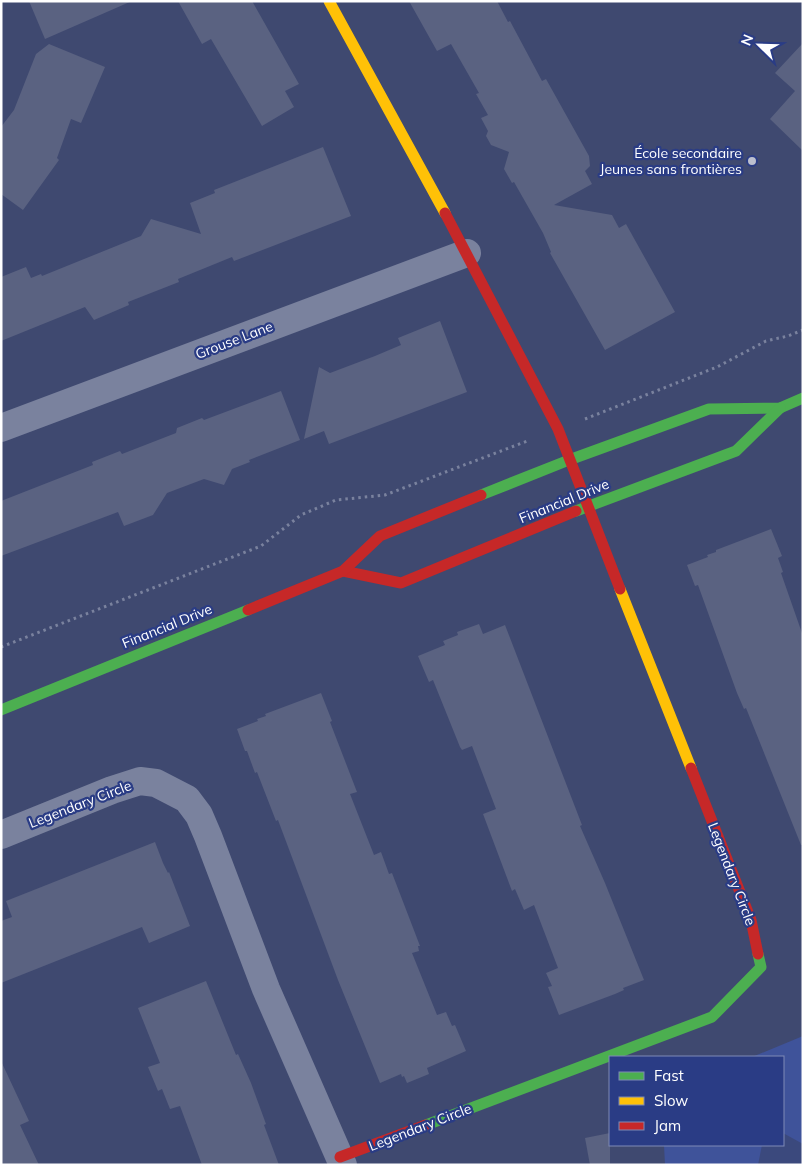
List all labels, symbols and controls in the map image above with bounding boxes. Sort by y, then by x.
north arrow [734,20,784,70]
text: N [737,32,757,48]
place label: École secondaire Jeunes sans frontières [600,144,742,178]
marker: École secondaire Jeunes sans frontières [746,155,758,167]
street label: Grouse Lane [193,317,275,363]
street label: Financial Drive [516,475,612,527]
street label: Financial Drive [119,600,215,652]
street label: Legendary Circle [26,776,134,832]
street label: Legendary Circle [704,820,760,928]
legend [609,1056,784,1146]
text: Fast [654,1066,684,1085]
text: Slow [654,1091,688,1110]
street label: Legendary Circle [366,1099,474,1155]
text: Jam [654,1116,681,1135]

